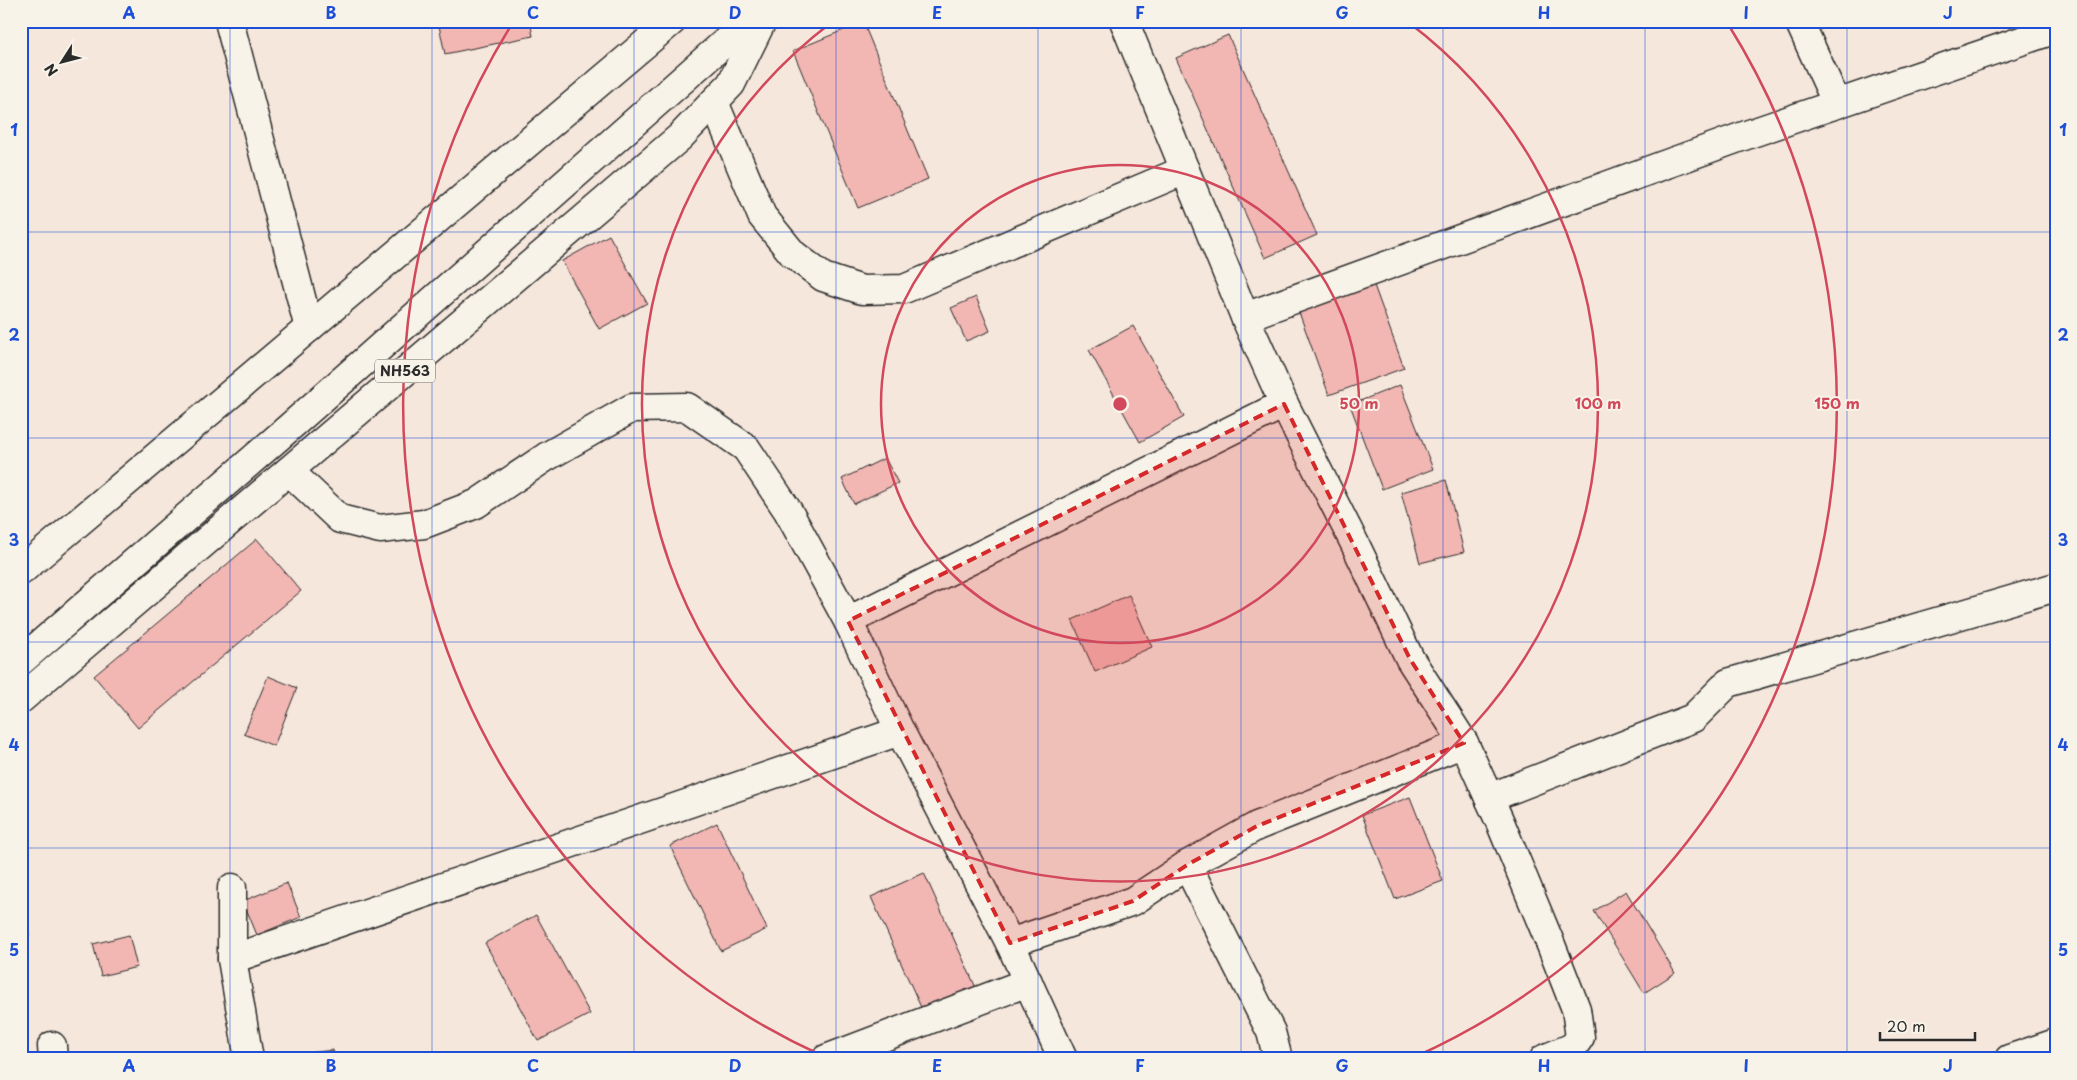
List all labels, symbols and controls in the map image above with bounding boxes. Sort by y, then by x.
text: A [123,0,136,24]
text: B [326,0,337,24]
text: C [527,0,539,24]
text: D [729,0,741,24]
text: E [932,0,942,24]
text: F [1135,0,1145,24]
text: G [1335,0,1349,24]
text: H [1538,0,1550,24]
text: I [1743,0,1749,24]
text: J [1943,0,1953,24]
north arrow [38,38,88,88]
text: N [39,59,63,81]
text: 1 [10,117,18,141]
text: 1 [2059,117,2067,141]
text: 2 [8,322,20,346]
text: 2 [2057,322,2069,346]
road number: NH563 [375,360,435,382]
text: 50 m [1340,391,1378,414]
text: 100 m [1575,391,1621,414]
text: 150 m [1814,391,1860,414]
centre of rings [1111,395,1129,413]
text: 3 [9,527,19,551]
text: 3 [2058,527,2068,551]
text: 4 [9,732,20,756]
text: 4 [2058,732,2069,756]
text: 5 [9,937,19,961]
text: 5 [2058,937,2068,961]
scale bar [1880,1010,1974,1042]
text: 20 m [1887,1014,1926,1037]
text: A [123,1053,136,1077]
text: B [326,1053,337,1077]
text: C [527,1053,539,1077]
text: D [729,1053,741,1077]
text: E [932,1053,942,1077]
text: F [1135,1053,1145,1077]
text: G [1335,1053,1349,1077]
text: H [1538,1053,1550,1077]
text: I [1743,1053,1749,1077]
text: J [1943,1053,1953,1077]

